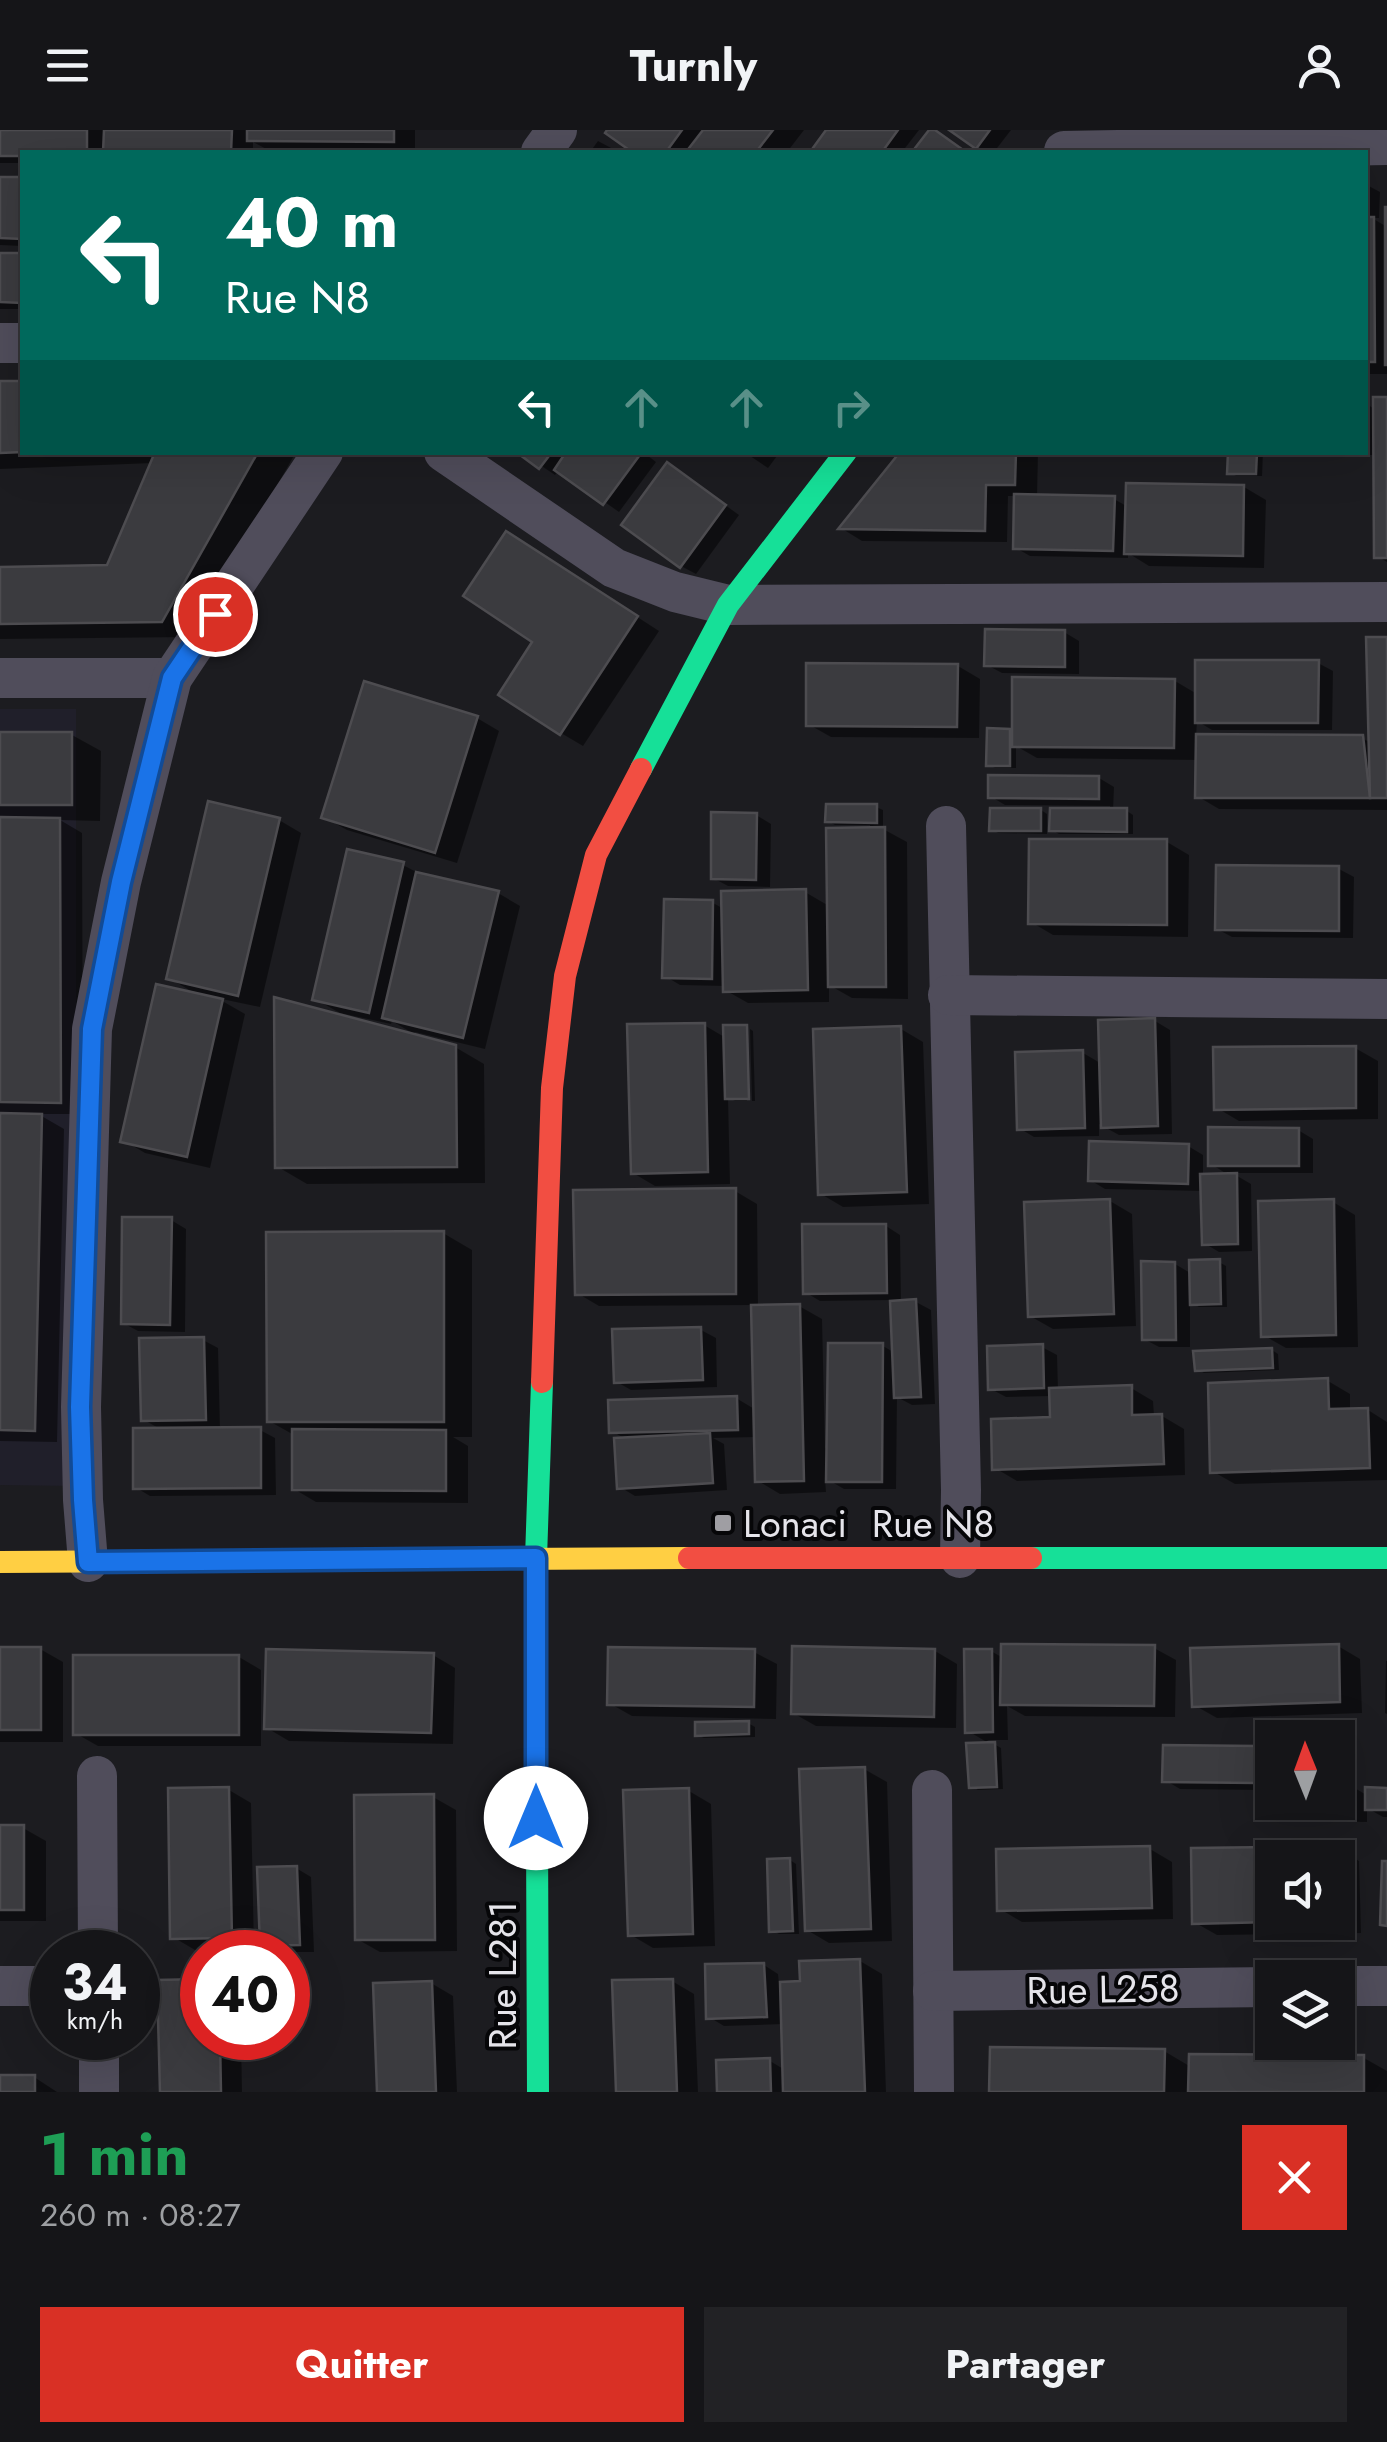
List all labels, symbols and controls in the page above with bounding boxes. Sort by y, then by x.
text: Turnly [630,33,757,98]
icon: menu [40,38,95,93]
icon: person [1292,38,1347,93]
text: 40 m [225,172,399,273]
icon: left [60,190,190,320]
text: Rue N8 [225,265,370,330]
icon: left [509,380,564,435]
icon: ahead [614,380,669,435]
icon: ahead [719,380,774,435]
icon: right [824,380,879,435]
pin [173,572,258,657]
icon: arrive [188,587,243,642]
place label: Lonaci [743,1496,847,1551]
street label: Rue N8 [872,1496,994,1551]
marker: Lonaci [712,1512,734,1534]
north arrow [1255,1720,1355,1820]
map controls [1255,1720,1355,2060]
position arrow [484,1766,588,1870]
button: sound [1255,1840,1355,1940]
street label: Rue L281 [475,1901,530,2049]
speed limit sign: 40 [180,1930,310,2060]
text: 34 [62,1946,128,2019]
street label: Rue L258 [1026,1960,1180,2018]
button: layers [1255,1960,1355,2060]
text: km/h [67,2002,123,2038]
text: 1 min [40,2111,189,2198]
button: close [1242,2125,1347,2230]
text: 260 m · 08:27 [40,2192,240,2238]
button: Quitter [40,2307,684,2422]
button: Partager [704,2307,1347,2422]

